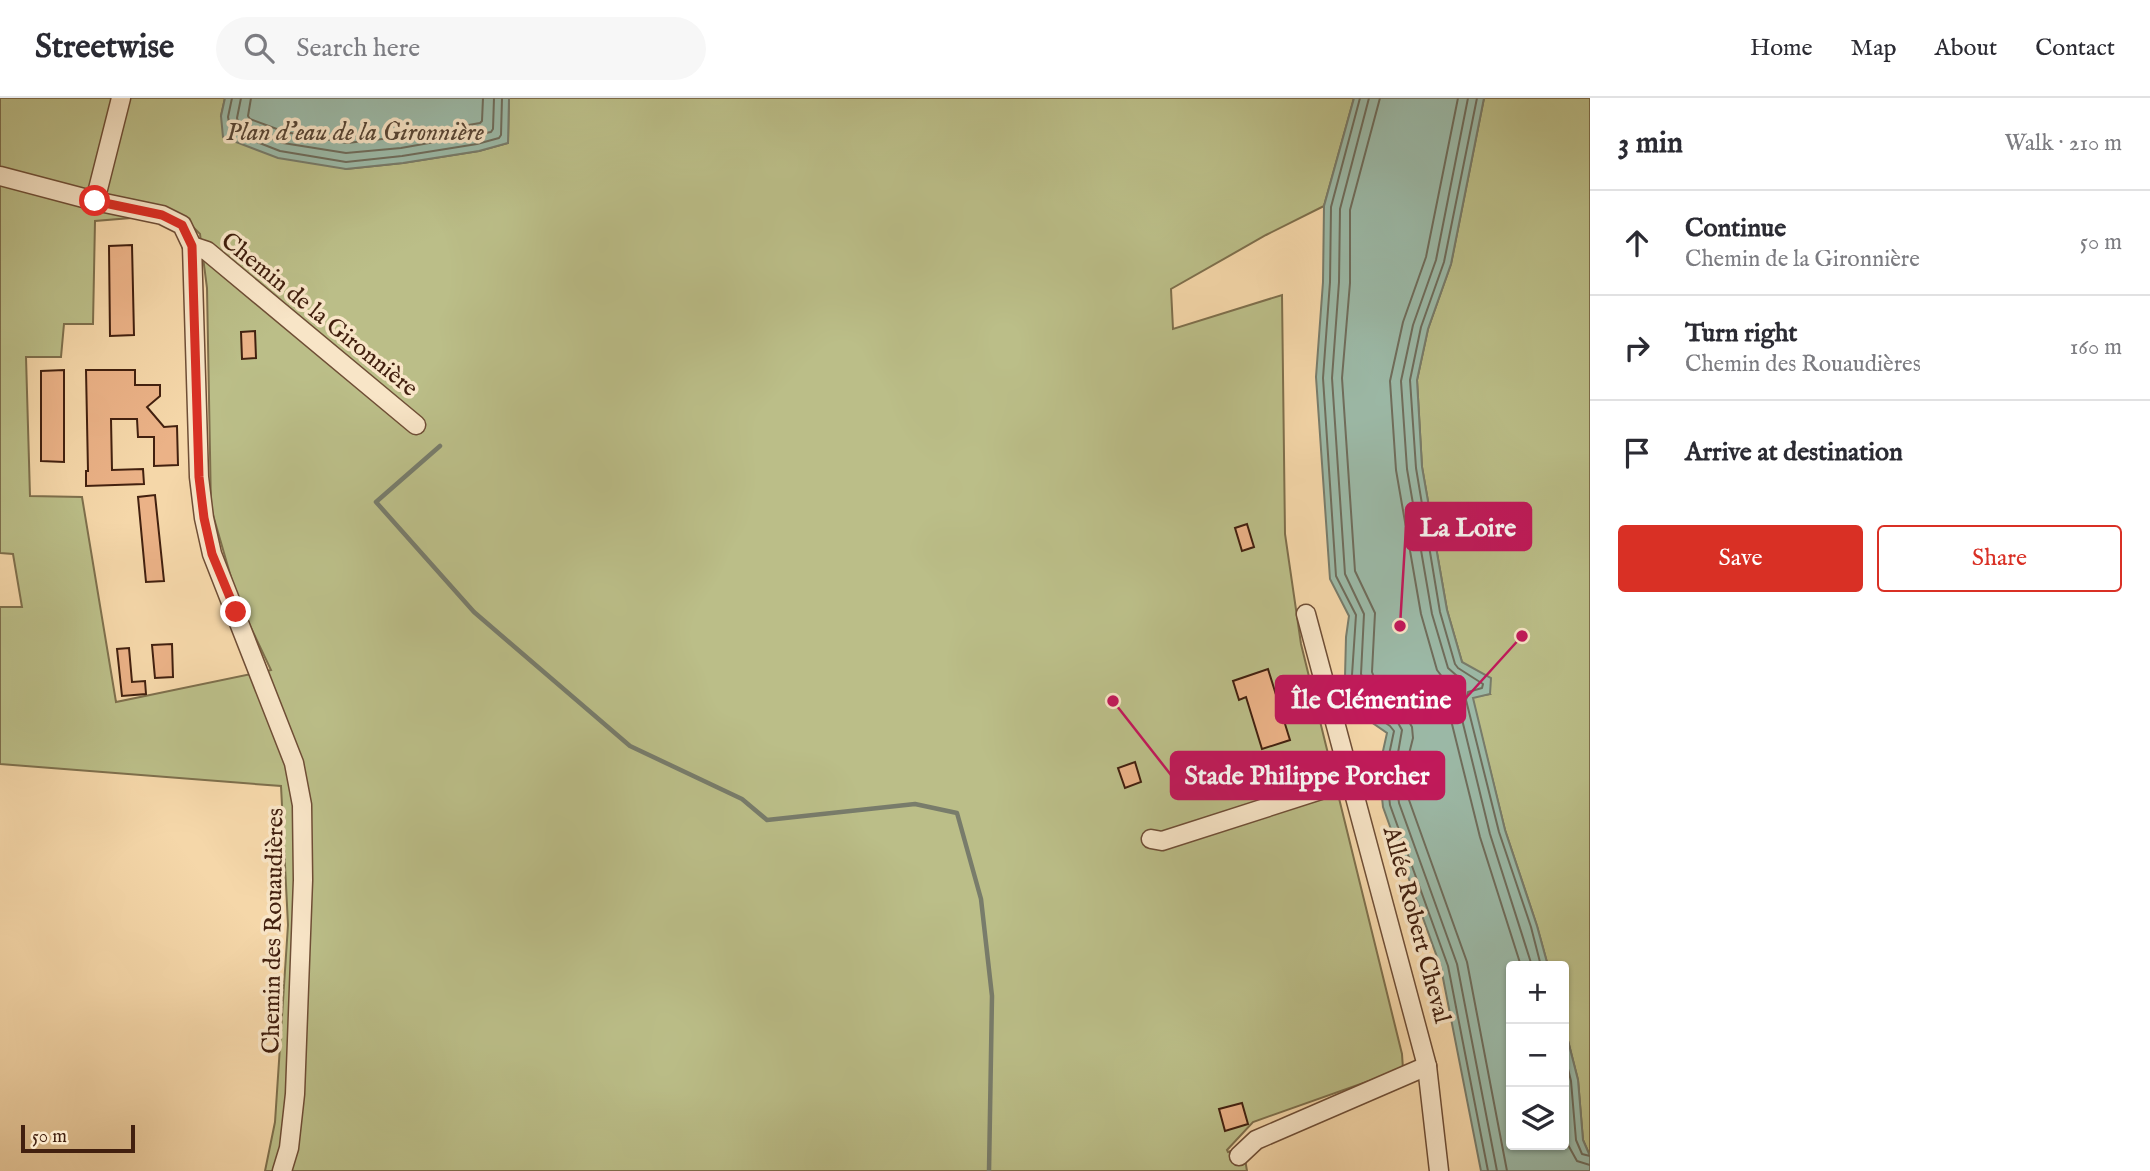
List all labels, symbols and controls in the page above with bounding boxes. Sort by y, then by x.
search box [216,17,706,80]
text: Streetwise [35,27,174,69]
icon: search [240,29,278,67]
text: Search here [296,32,420,65]
text: Home [1750,33,1813,64]
text: Map [1851,33,1897,64]
text: About [1935,33,1997,64]
text: Contact [2035,33,2115,64]
water label: Plan d'eau de la Gironnière [226,116,484,149]
text: 3 min [1618,125,1683,163]
text: Walk · 210 m [2005,129,2122,158]
route start [79,185,110,216]
text: Continue [1685,212,1786,245]
icon: ahead [1618,224,1656,262]
street label: Chemin de la Gironnière [214,226,424,404]
text: 50 m [2080,228,2122,257]
text: Chemin de la Gironnière [1685,245,1920,274]
text: Turn right [1685,317,1798,350]
icon: right [1618,329,1656,367]
text: 160 m [2070,333,2122,362]
text: Chemin des Rouaudières [1685,350,1921,379]
icon: arrive [1618,434,1656,472]
text: Arrive at destination [1685,436,1903,469]
callout: La Loire [1406,503,1531,550]
text: La Loire [1420,512,1516,545]
button: Save [1618,525,1863,592]
button: Share [1877,525,2122,592]
route end [220,596,251,627]
callout: Île Clémentine [1276,676,1465,723]
text: Île Clémentine [1291,684,1451,717]
callout: Stade Philippe Porcher [1171,752,1444,799]
text: Stade Philippe Porcher [1185,760,1430,793]
street label: Chemin des Rouaudières [256,808,292,1054]
street label: Allée Robert Cheval [1375,822,1457,1027]
map controls [1506,961,1569,1150]
button: + [1506,961,1569,1024]
button: − [1506,1024,1569,1087]
button: layers [1506,1087,1569,1150]
scale bar [21,1122,135,1154]
text: 50 m [32,1125,67,1149]

